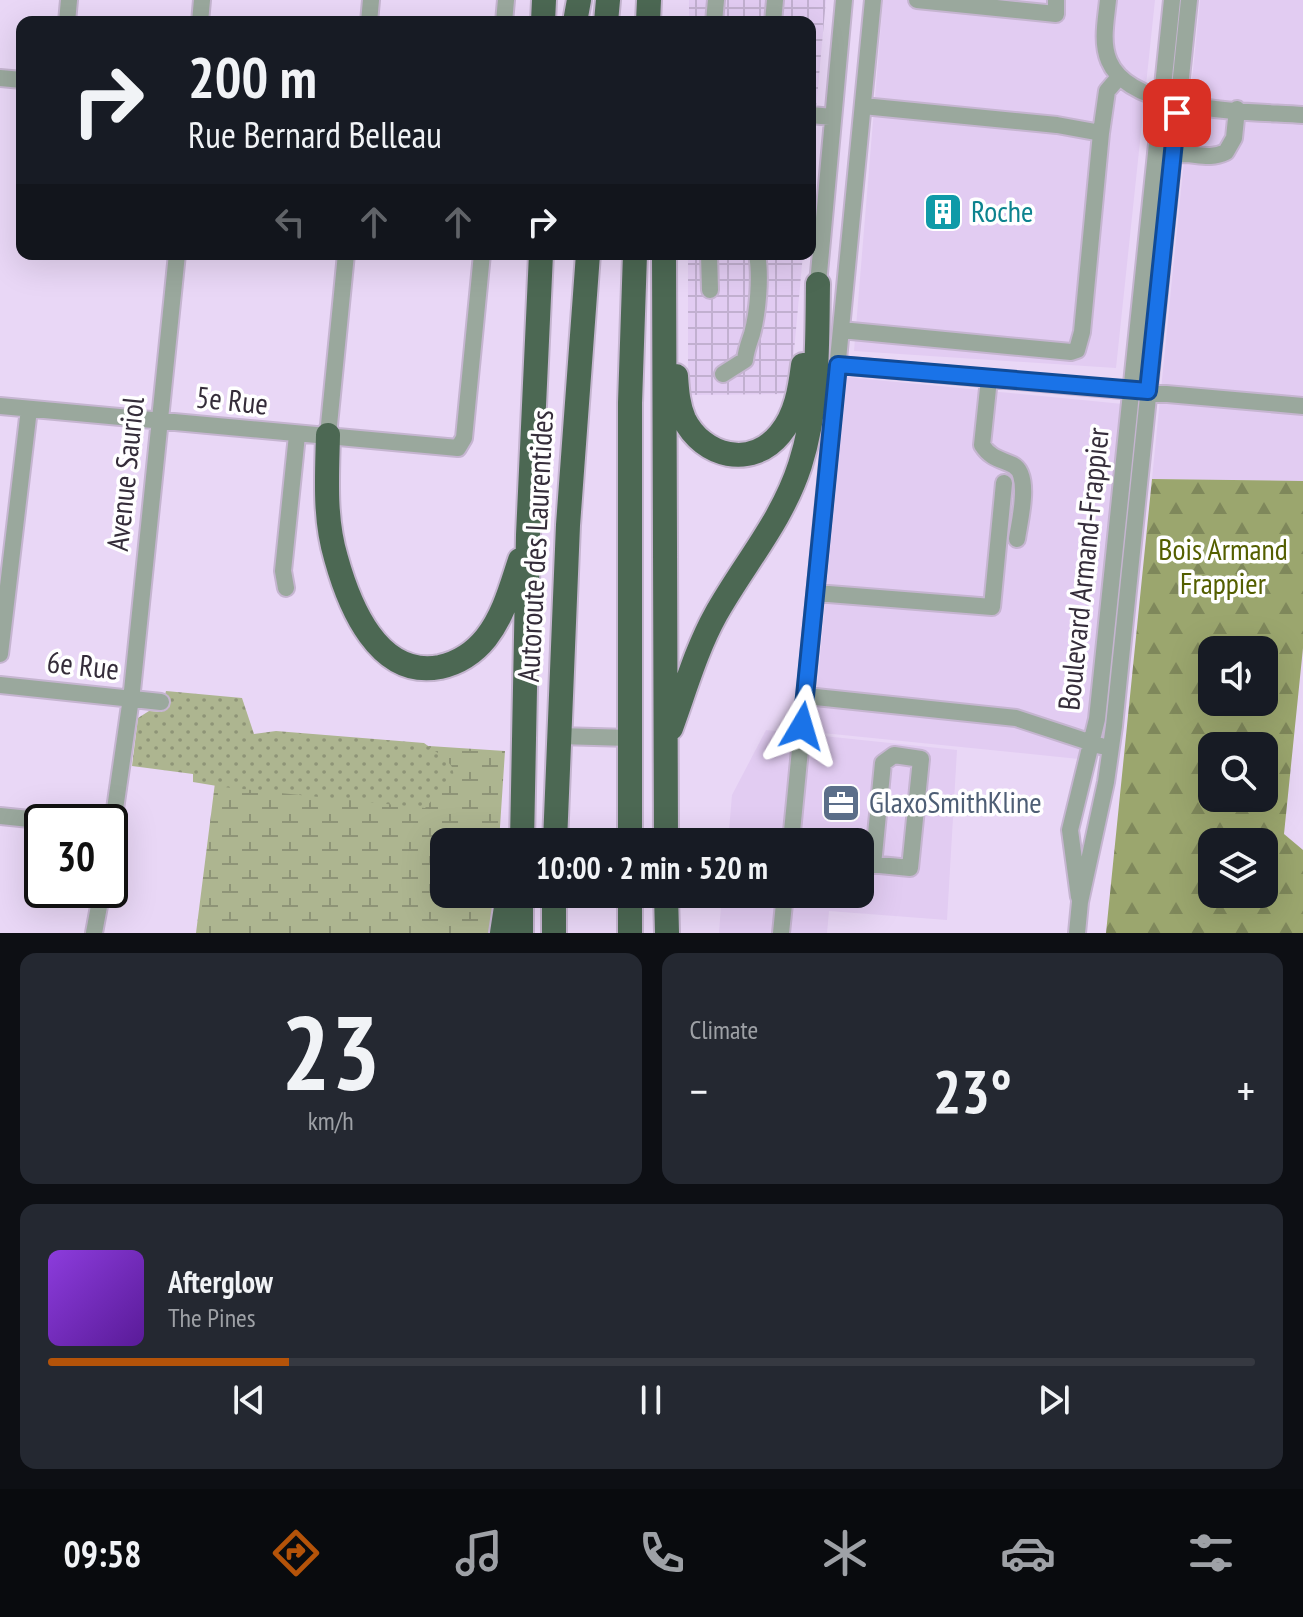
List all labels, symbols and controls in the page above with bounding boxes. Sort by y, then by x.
text: 200 m [188,41,317,113]
icon: right [56,48,160,152]
pin [1143,79,1211,147]
icon: arrive [1155,91,1199,135]
text: Rue Bernard Belleau [188,111,442,158]
building icon: Roche [922,191,964,233]
place label: Roche [971,191,1033,230]
icon: left [268,200,312,244]
icon: ahead [352,200,396,244]
icon: ahead [436,200,480,244]
icon: right [520,200,564,244]
street label: 5e Rue [194,376,270,423]
street label: Avenue Sauriol [97,395,152,553]
street label: Autoroute des Laurentides [508,409,561,683]
street label: Boulevard Armand-Frappier [1048,425,1117,712]
park label: Bois Armand Frappier [1158,529,1288,602]
map controls [1198,636,1278,908]
button: sound [1198,636,1278,716]
street label: 6e Rue [45,641,121,688]
position arrow [760,684,844,768]
button: search [1198,732,1278,812]
office icon: GlaxoSmithKline [820,782,862,824]
place label: GlaxoSmithKline [869,782,1042,821]
speed limit sign: 30 [24,804,128,908]
button: layers [1198,828,1278,908]
text: 10:00 · 2 min · 520 m [536,848,768,887]
text: 23 [281,984,380,1119]
text: Climate [690,1013,758,1046]
text: 23° [933,1052,1012,1130]
text: − [690,1062,708,1119]
text: + [1237,1062,1255,1119]
text: km/h [308,1104,354,1137]
text: Afterglow [168,1262,273,1301]
text: The Pines [168,1301,256,1334]
icon: previous [227,1378,271,1422]
icon: pause [629,1378,673,1422]
icon: next [1032,1378,1076,1422]
icon: directions [268,1525,324,1581]
icon: music [451,1525,507,1581]
icon: phone [634,1525,690,1581]
icon: climate [817,1525,873,1581]
icon: car [1000,1525,1056,1581]
icon: filters [1183,1525,1239,1581]
text: 09:58 [64,1530,141,1577]

